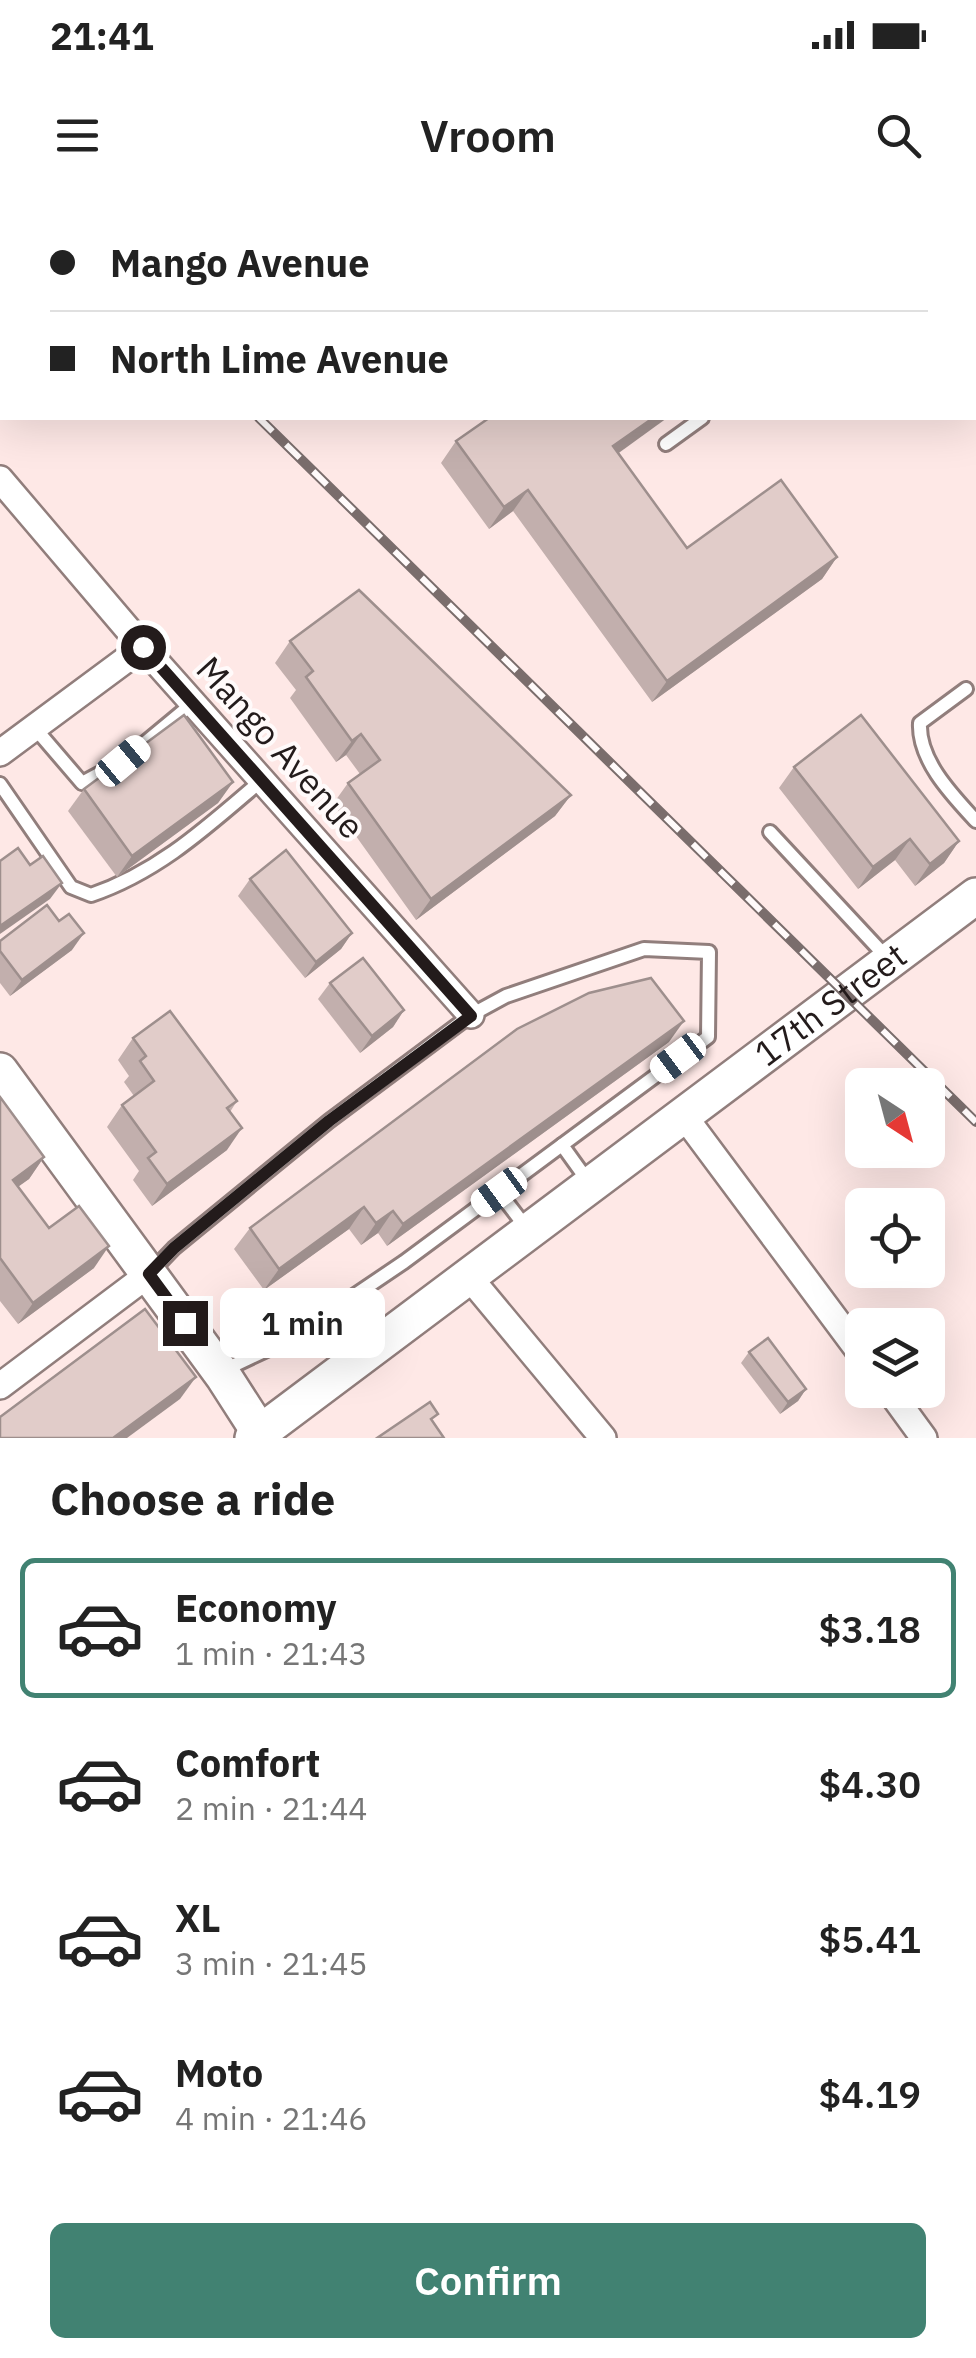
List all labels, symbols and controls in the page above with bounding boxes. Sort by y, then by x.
text: 21:41 [50,11,154,60]
text: Vroom [420,106,556,164]
icon: menu [50,108,105,163]
icon: search [871,108,926,163]
text: Mango Avenue [110,238,370,287]
text: North Lime Avenue [110,334,449,383]
route start [121,625,166,670]
street label: Mango Avenue [187,646,375,848]
car [90,730,156,792]
street label: 17th Street [745,932,915,1076]
car [645,1028,711,1088]
north arrow [845,1068,945,1168]
map controls [845,1068,945,1408]
car [466,1162,532,1222]
button: locate [845,1188,945,1288]
callout: 1 min [220,1288,385,1358]
route end [163,1301,208,1346]
text: 1 min [261,1302,344,1344]
button: layers [845,1308,945,1408]
text: Choose a ride [50,1469,335,1527]
icon: car [55,1583,145,1673]
text: Economy [175,1583,337,1632]
text: $3.18 [818,1604,921,1653]
text: 1 min · 21:43 [175,1632,368,1674]
icon: car [55,1738,145,1828]
text: Comfort [175,1738,320,1787]
text: $4.30 [818,1759,921,1808]
text: 2 min · 21:44 [175,1787,368,1829]
icon: car [55,1893,145,1983]
text: XL [175,1893,221,1942]
text: $5.41 [818,1914,921,1963]
text: 3 min · 21:45 [175,1942,368,1984]
icon: car [55,2048,145,2138]
text: Moto [175,2048,263,2097]
text: $4.19 [818,2069,921,2118]
text: 4 min · 21:46 [175,2097,368,2139]
button: Confirm [50,2223,926,2338]

